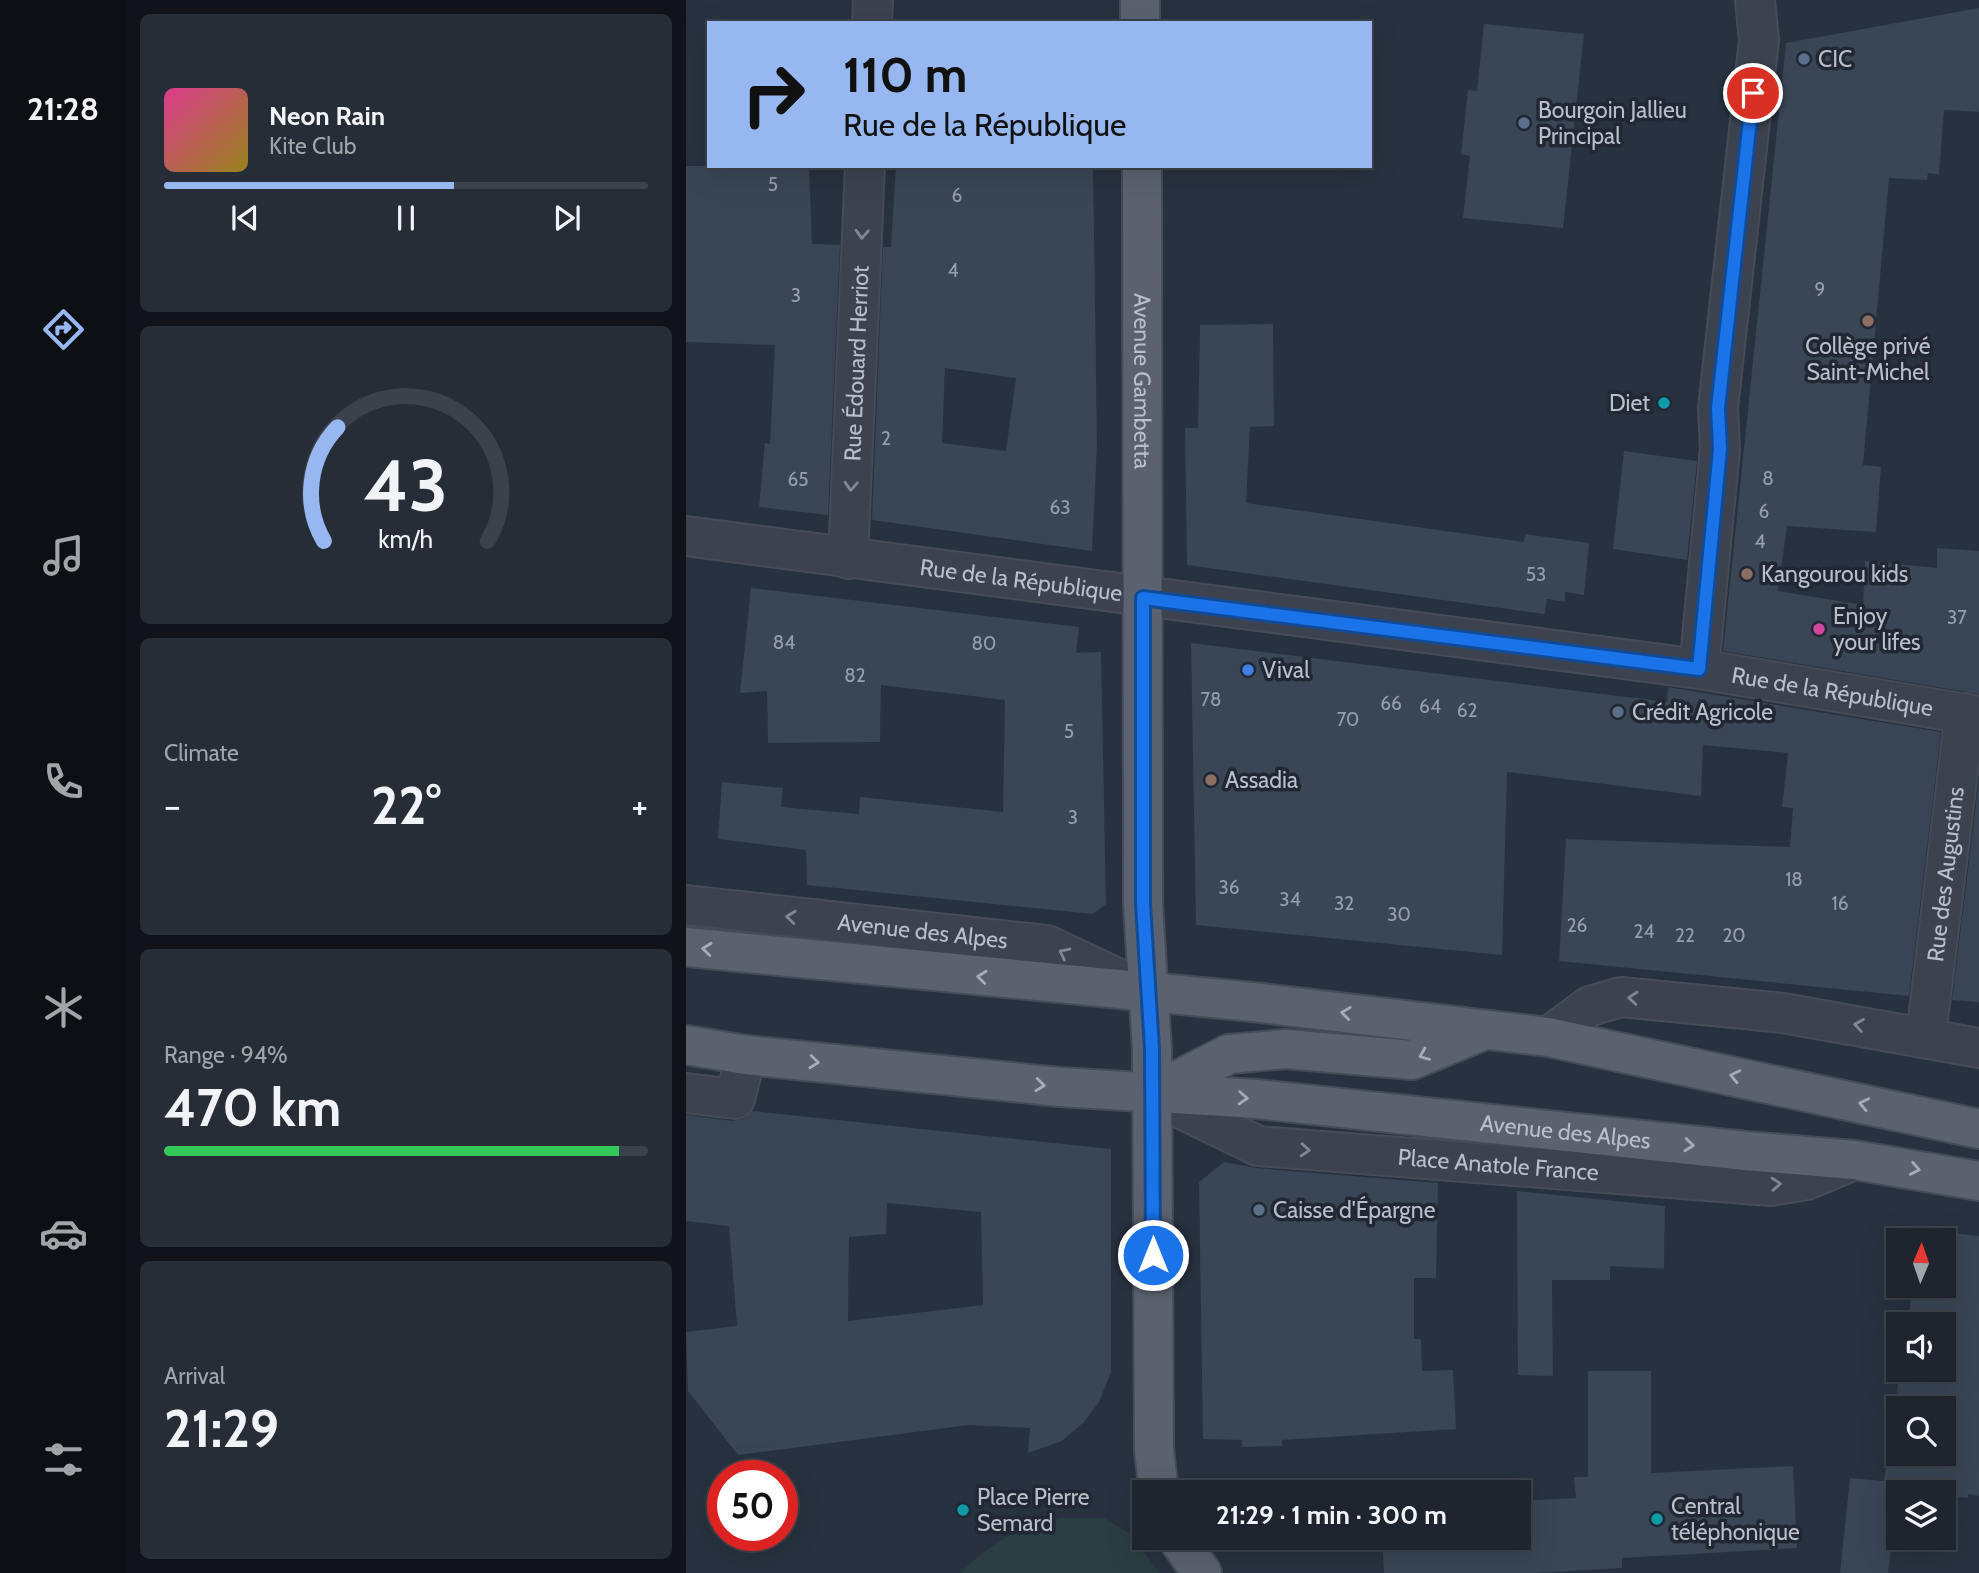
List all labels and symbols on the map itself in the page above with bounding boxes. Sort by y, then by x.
place label: CIC [1818,45,1852,73]
marker: CIC [1796,51,1812,67]
pin [1723,63,1783,123]
place label: Bourgoin Jallieu Principal [1538,96,1687,150]
marker: Bourgoin Jallieu Principal [1516,115,1532,131]
house number: 5 [768,173,778,196]
house number: 6 [952,184,962,207]
one-way arrow [855,229,870,240]
house number: 4 [948,259,959,282]
street label: Rue Édouard Herriot [838,264,875,462]
house number: 9 [1815,278,1825,301]
house number: 3 [791,284,801,307]
street label: Avenue Gambetta [1128,293,1156,469]
marker: Collège privé Saint-Michel [1860,313,1876,329]
place label: Collège privé Saint-Michel [1805,332,1931,386]
place label: Diet [1609,389,1650,417]
marker: Diet [1656,395,1672,411]
house number: 2 [881,427,891,450]
house number: 8 [1762,467,1774,490]
house number: 65 [787,468,809,491]
one-way arrow [844,481,859,492]
house number: 63 [1049,496,1071,519]
house number: 6 [1759,500,1769,523]
house number: 4 [1755,530,1766,553]
street label: Rue de la République [918,553,1124,607]
place label: Kangourou kids [1761,560,1908,588]
house number: 53 [1526,563,1546,586]
marker: Kangourou kids [1739,566,1755,582]
place label: Enjoy your lifes [1833,602,1921,656]
house number: 37 [1947,606,1967,629]
marker: Enjoy your lifes [1811,621,1827,637]
house number: 84 [773,631,795,654]
house number: 80 [972,632,996,655]
place label: Vival [1262,656,1310,684]
street label: Rue de la République [1730,661,1936,722]
marker: Vival [1240,662,1256,678]
house number: 82 [844,664,866,687]
house number: 78 [1200,688,1222,711]
house number: 66 [1380,692,1402,715]
house number: 64 [1419,695,1441,718]
place label: Crédit Agricole [1632,698,1773,726]
house number: 62 [1457,699,1477,722]
marker: Crédit Agricole [1610,704,1626,720]
house number: 70 [1337,708,1359,731]
house number: 5 [1064,720,1074,743]
place label: Assadia [1225,766,1298,794]
marker: Assadia [1203,772,1219,788]
street label: Rue des Augustins [1921,785,1970,963]
house number: 3 [1068,806,1078,829]
house number: 18 [1785,868,1803,891]
house number: 36 [1218,876,1240,899]
house number: 34 [1279,888,1301,911]
house number: 32 [1334,892,1354,915]
house number: 16 [1832,892,1849,915]
house number: 30 [1387,903,1411,926]
street label: Avenue des Alpes [836,908,1009,955]
one-way arrow [785,910,796,925]
house number: 26 [1567,914,1587,937]
house number: 24 [1634,920,1654,943]
house number: 22 [1675,924,1695,947]
house number: 20 [1722,924,1746,947]
one-way arrow [701,942,712,957]
one-way arrow [1059,947,1071,961]
one-way arrow [976,970,987,985]
one-way arrow [1628,991,1639,1006]
one-way arrow [1341,1005,1352,1020]
one-way arrow [1853,1018,1865,1033]
one-way arrow [1419,1046,1431,1060]
one-way arrow [809,1054,820,1069]
one-way arrow [1729,1069,1741,1084]
one-way arrow [1035,1077,1046,1092]
one-way arrow [1238,1091,1249,1106]
one-way arrow [1858,1098,1870,1113]
street label: Avenue des Alpes [1479,1109,1652,1155]
one-way arrow [1684,1137,1695,1152]
one-way arrow [1300,1142,1311,1157]
street label: Place Anatole France [1397,1143,1600,1187]
one-way arrow [1909,1161,1921,1176]
one-way arrow [1771,1177,1782,1192]
place label: Caisse d'Épargne [1273,1195,1436,1224]
marker: Caisse d'Épargne [1251,1202,1267,1218]
position arrow [1116,1218,1190,1292]
north arrow [1886,1228,1956,1298]
speed limit sign: 50 [707,1460,798,1551]
place label: Place Pierre Semard [977,1483,1090,1537]
place label: Central téléphonique [1671,1492,1800,1546]
marker: Place Pierre Semard [955,1502,971,1518]
marker: Central téléphonique [1649,1511,1665,1527]

